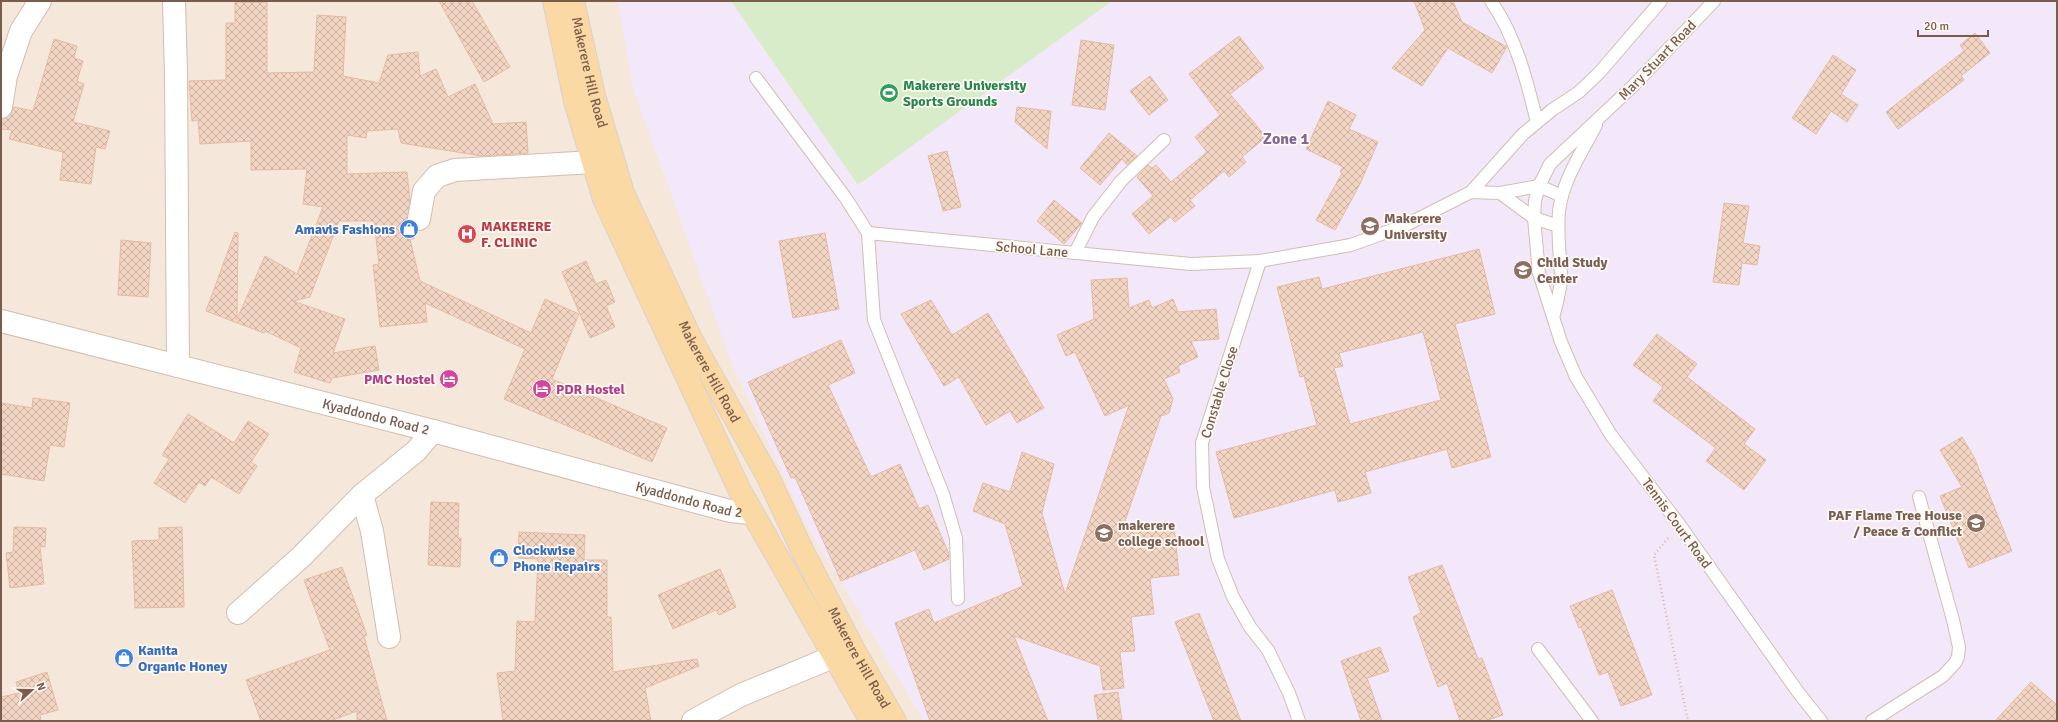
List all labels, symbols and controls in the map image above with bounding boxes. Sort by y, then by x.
scale bar [1918,12,1988,38]
street label: Makerere Hill Road [568,15,611,130]
street label: Mary Stuart Road [1615,17,1700,104]
text: 20 m [1924,19,1949,34]
place label: Makerere University Sports Grounds [903,77,1027,110]
sports icon: Makerere University Sports Grounds [878,82,900,104]
district label: Zone 1 [1263,129,1309,149]
place label: Makerere University [1384,210,1447,243]
school or university icon: Makerere University [1359,215,1381,237]
shop icon: Amavis Fashions [398,218,420,240]
place label: MAKERERE F. CLINIC [481,218,552,251]
place label: Amavis Fashions [295,221,395,238]
hospital icon: MAKERERE F. CLINIC [456,223,478,245]
street label: School Lane [995,238,1069,261]
place label: Child Study Center [1537,254,1607,287]
school or university icon: Child Study Center [1512,259,1534,281]
street label: Makerere Hill Road [675,318,744,426]
street label: Constable Close [1197,344,1242,440]
hotel icon: PMC Hostel [438,368,460,390]
place label: PMC Hostel [364,371,436,388]
hotel icon: PDR Hostel [531,378,553,400]
place label: PDR Hostel [556,381,625,398]
street label: Kyaddondo Road 2 [321,395,431,439]
street label: Tennis Court Road [1638,475,1715,572]
street label: Kyaddondo Road 2 [634,478,743,521]
place label: PAF Flame Tree House / Peace & Conflict [1828,507,1963,540]
school or university icon: PAF Flame Tree House / Peace & Conflict [1965,512,1987,534]
place label: makerere college school [1118,517,1205,550]
school or university icon: makerere college school [1093,522,1115,544]
place label: Clockwise Phone Repairs [513,542,600,575]
shop icon: Clockwise Phone Repairs [488,547,510,569]
street label: Makerere Hill Road [824,604,894,712]
place label: Kanita Organic Honey [138,642,227,675]
shop icon: Kanita Organic Honey [113,647,135,669]
north arrow [12,670,52,710]
text: N [33,681,48,692]

